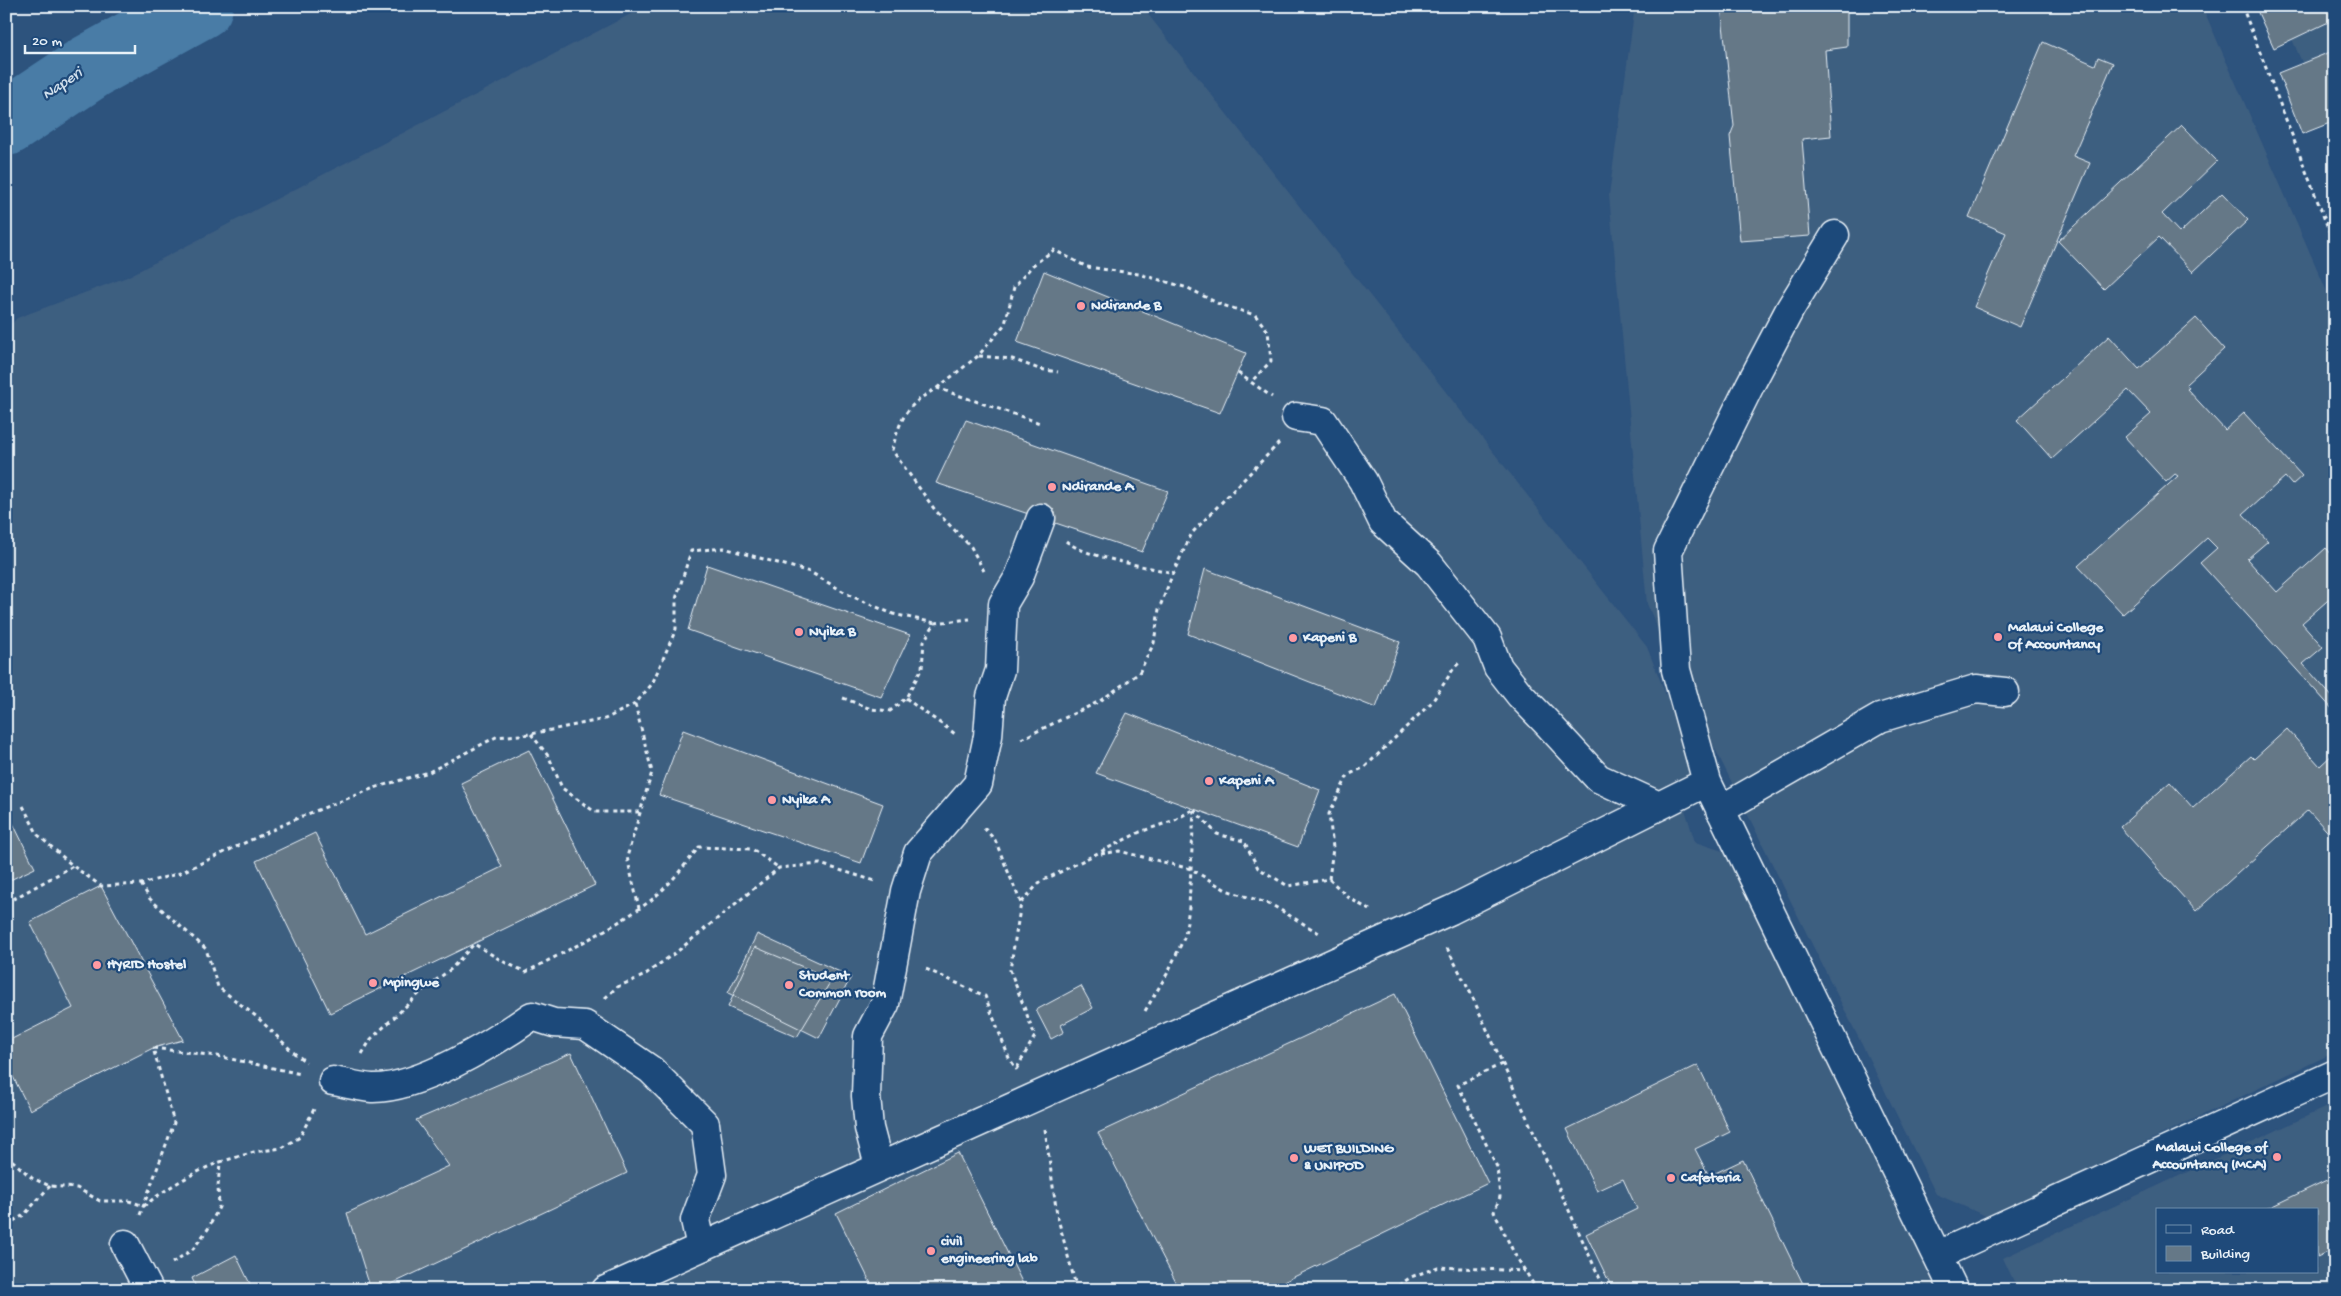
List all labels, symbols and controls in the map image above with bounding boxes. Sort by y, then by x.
scale bar [25,22,135,54]
text: 20 m [32,33,62,51]
water label: Naperi [39,64,88,105]
place label: Ndirande B [1091,297,1163,315]
marker: Ndirande B [1075,300,1087,312]
place label: Ndirande A [1062,478,1135,496]
marker: Ndirande A [1046,481,1058,493]
place label: Malawi College Of Accountancy [2008,619,2105,654]
place label: Nyika B [809,623,857,641]
marker: Nyika B [793,626,805,638]
place label: Kapeni B [1302,629,1358,647]
marker: Malawi College Of Accountancy [1992,631,2004,643]
marker: Kapeni B [1287,632,1299,644]
place label: Kapeni A [1218,772,1275,790]
marker: Kapeni A [1203,775,1215,787]
place label: Nyika A [782,791,831,809]
marker: Nyika A [766,794,778,806]
place label: HYRID Hostel [107,956,187,974]
marker: HYRID Hostel [91,959,103,971]
place label: Student Common room [798,967,887,1002]
place label: Mpingwe [383,974,440,992]
marker: Mpingwe [367,977,379,989]
marker: Student Common room [783,979,795,991]
place label: Malawi College of Accountancy (MCA) [2152,1139,2268,1174]
place label: WET BUILDING & UNIPOD [1303,1140,1395,1175]
marker: Malawi College of Accountancy (MCA) [2271,1151,2283,1163]
marker: WET BUILDING & UNIPOD [1288,1152,1300,1164]
place label: Cafeteria [1680,1169,1741,1187]
marker: Cafeteria [1665,1172,1677,1184]
legend [2156,1208,2318,1274]
text: Road [2201,1222,2235,1240]
place label: civil engineering lab [940,1233,1038,1268]
marker: civil engineering lab [925,1245,937,1257]
text: Building [2200,1246,2250,1264]

